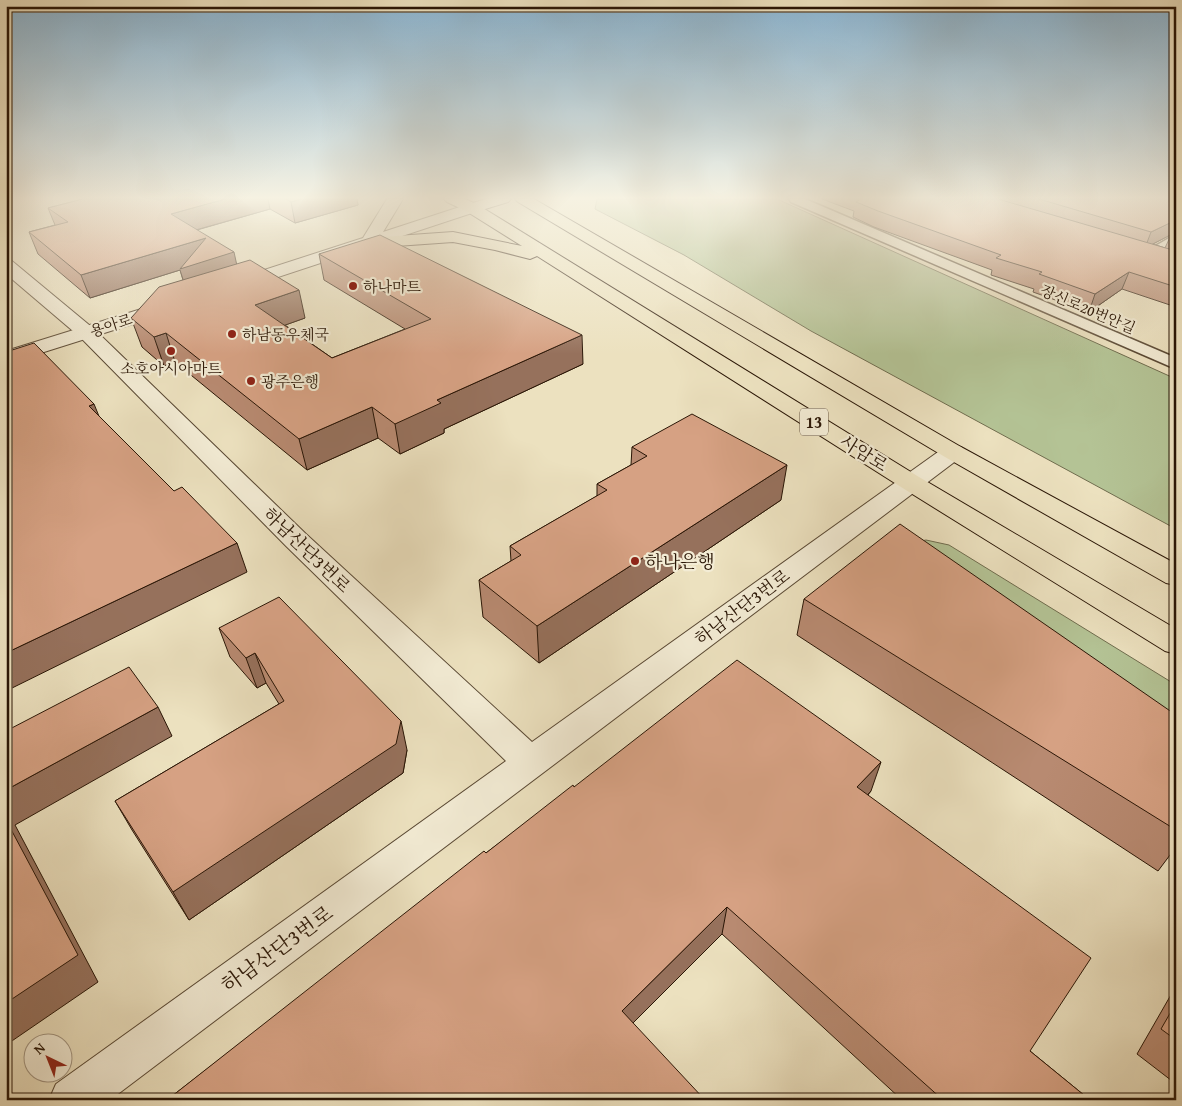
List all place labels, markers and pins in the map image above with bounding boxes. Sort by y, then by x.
place label: 하나마트 [363,276,421,297]
marker: 하나마트 [347,280,359,292]
place label: 하남동우체국 [242,324,329,345]
marker: 하남동우체국 [226,328,238,340]
marker: 소호아시아마트 [165,345,177,357]
place label: 소호아시아마트 [120,358,222,379]
place label: 광주은행 [261,371,319,392]
marker: 광주은행 [245,375,257,387]
place label: 하나은행 [645,548,715,575]
marker: 하나은행 [629,555,641,567]

